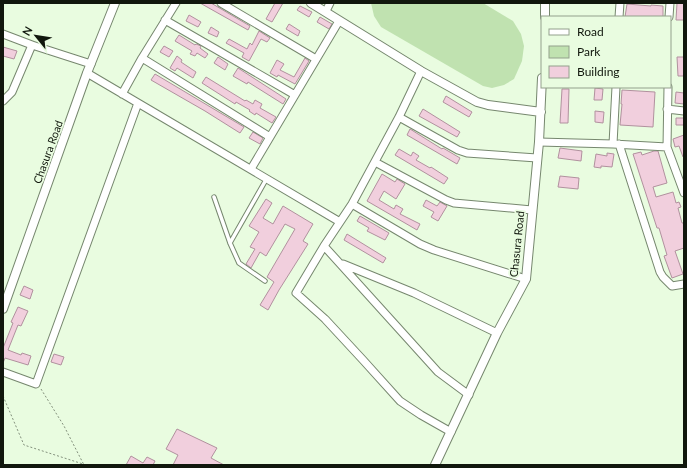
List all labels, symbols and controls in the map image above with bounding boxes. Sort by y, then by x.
north arrow [16,16,56,56]
legend [541,16,671,88]
text: N [19,24,35,38]
text: Road [577,24,604,39]
text: Park [577,44,601,59]
text: Building [577,64,620,79]
street label: Chasura Road [30,118,65,185]
street label: Chasura Road [507,210,526,278]

